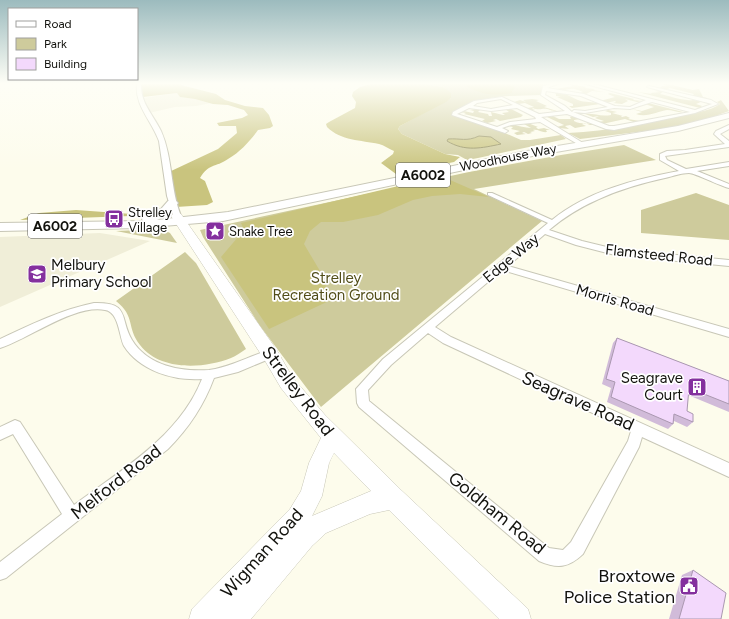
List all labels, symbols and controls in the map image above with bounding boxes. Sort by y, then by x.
legend [8,8,138,80]
text: Road [44,17,72,31]
text: Park [44,37,67,51]
text: Building [44,57,87,71]
street label: Woodhouse Way [458,141,558,174]
road number: A6002 [396,163,450,187]
place label: Strelley Village [128,205,172,235]
bus stop icon: Strelley Village [103,208,125,230]
road number: A6002 [28,214,82,238]
place icon: Snake Tree [204,220,226,242]
place label: Snake Tree [229,224,293,239]
street label: Edge Way [479,229,543,287]
street label: Flamsteed Road [604,240,714,270]
place label: Melbury Primary School [51,256,152,291]
school or university icon: Melbury Primary School [26,263,48,285]
park label: Strelley Recreation Ground [272,269,400,304]
street label: Morris Road [574,280,656,320]
street label: Strelley Road [257,342,339,440]
street label: Seagrave Road [518,366,638,436]
place label: Seagrave Court [621,369,683,404]
building icon: Seagrave Court [686,376,708,398]
street label: Melford Road [66,440,166,524]
street label: Goldham Road [444,467,550,559]
street label: Wigman Road [216,504,308,602]
place label: Broxtowe Police Station [564,565,675,608]
public building icon: Broxtowe Police Station [678,575,700,597]

